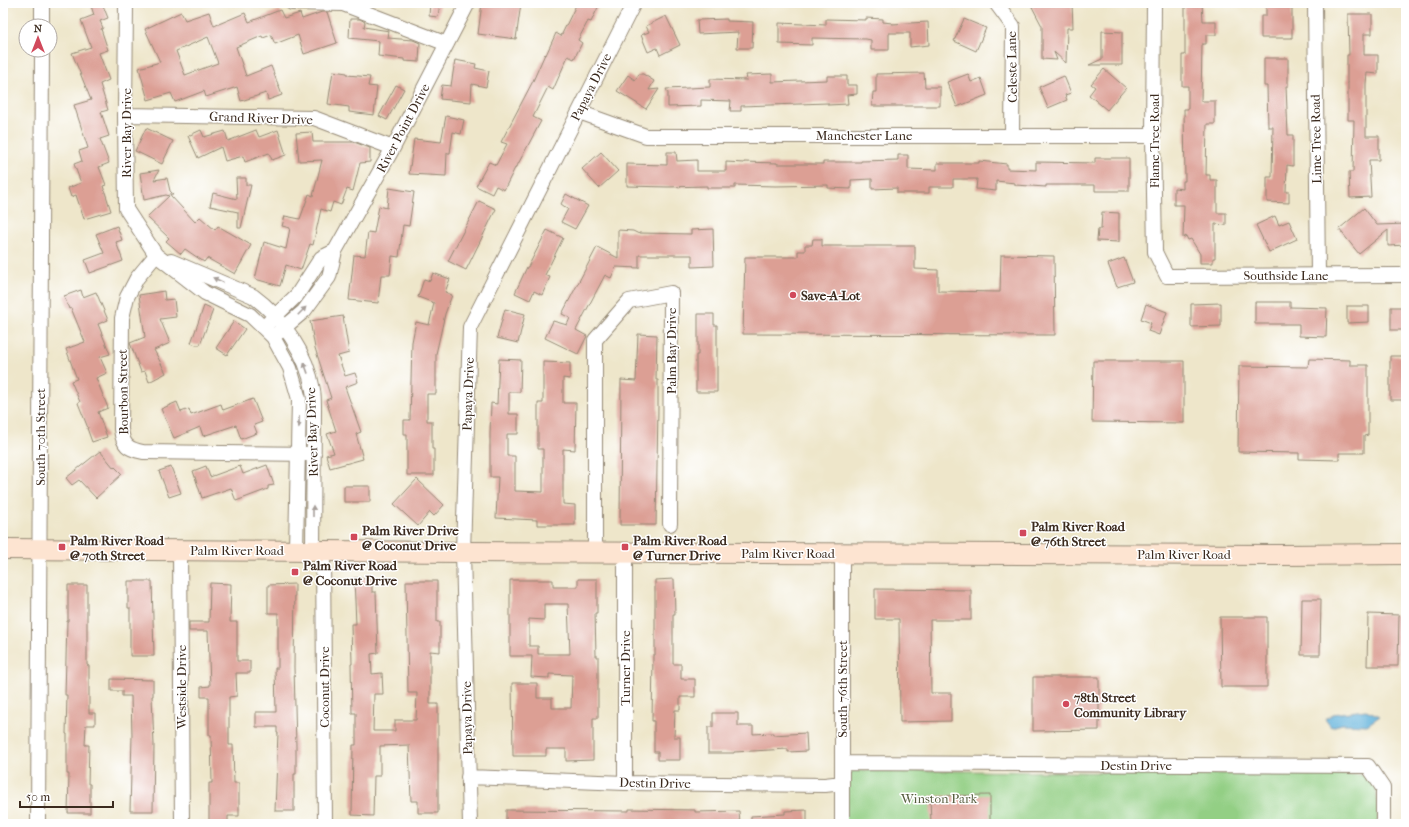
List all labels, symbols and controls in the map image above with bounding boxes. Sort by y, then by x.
north arrow [18,18,58,58]
text: N [34,22,43,35]
street label: Celeste Lane [1004,31,1020,103]
street label: Papaya Drive [568,50,615,123]
street label: River Point Drive [373,80,433,175]
street label: River Bay Drive [119,88,134,178]
street label: Flame Tree Road [1147,93,1162,188]
street label: Lime Tree Road [1308,93,1324,184]
street label: Grand River Drive [209,109,314,127]
street label: Manchester Lane [816,128,913,143]
street label: Southside Lane [1243,268,1329,283]
one-way arrow [212,277,224,283]
place label: Save-A-Lot [801,288,861,303]
marker: Save-A-Lot [788,290,798,300]
one-way arrow [297,307,307,316]
street label: Palm Bay Drive [664,307,679,394]
street label: Bourbon Street [115,349,131,435]
street label: Papaya Drive [459,356,477,431]
one-way arrow [303,362,309,374]
street label: River Bay Drive [303,386,321,477]
street label: South 70th Street [33,388,48,486]
one-way arrow [295,416,302,428]
one-way arrow [310,504,316,517]
place label: Palm River Road @ 76th Street [1031,519,1126,549]
place label: Palm River Drive @ Coconut Drive [362,523,459,553]
marker: Palm River Road @ 76th Street [1018,528,1028,538]
marker: Palm River Drive @ Coconut Drive [349,532,359,542]
place label: Palm River Road @ 70th Street [70,533,165,563]
place label: Palm River Road @ Turner Drive [633,533,728,563]
marker: Palm River Road @ 70th Street [57,542,67,552]
marker: Palm River Road @ Turner Drive [620,542,630,552]
street label: Palm River Road [190,543,285,558]
street label: Palm River Road [741,546,836,561]
street label: Palm River Road [1137,547,1232,562]
place label: Palm River Road @ Coconut Drive [303,558,398,588]
marker: Palm River Road @ Coconut Drive [290,567,300,577]
street label: Turner Drive [618,630,633,706]
street label: South 76th Street [835,640,850,738]
street label: Westside Drive [174,644,189,730]
street label: Coconut Drive [317,646,332,728]
street label: Papaya Drive [459,680,475,755]
place label: 78th Street Community Library [1073,690,1187,721]
marker: 78th Street Community Library [1061,699,1071,709]
street label: Destin Drive [1100,758,1172,773]
street label: Destin Drive [619,775,692,791]
scale bar [20,783,113,809]
text: 50 m [26,790,50,804]
park label: Winston Park [900,791,977,806]

